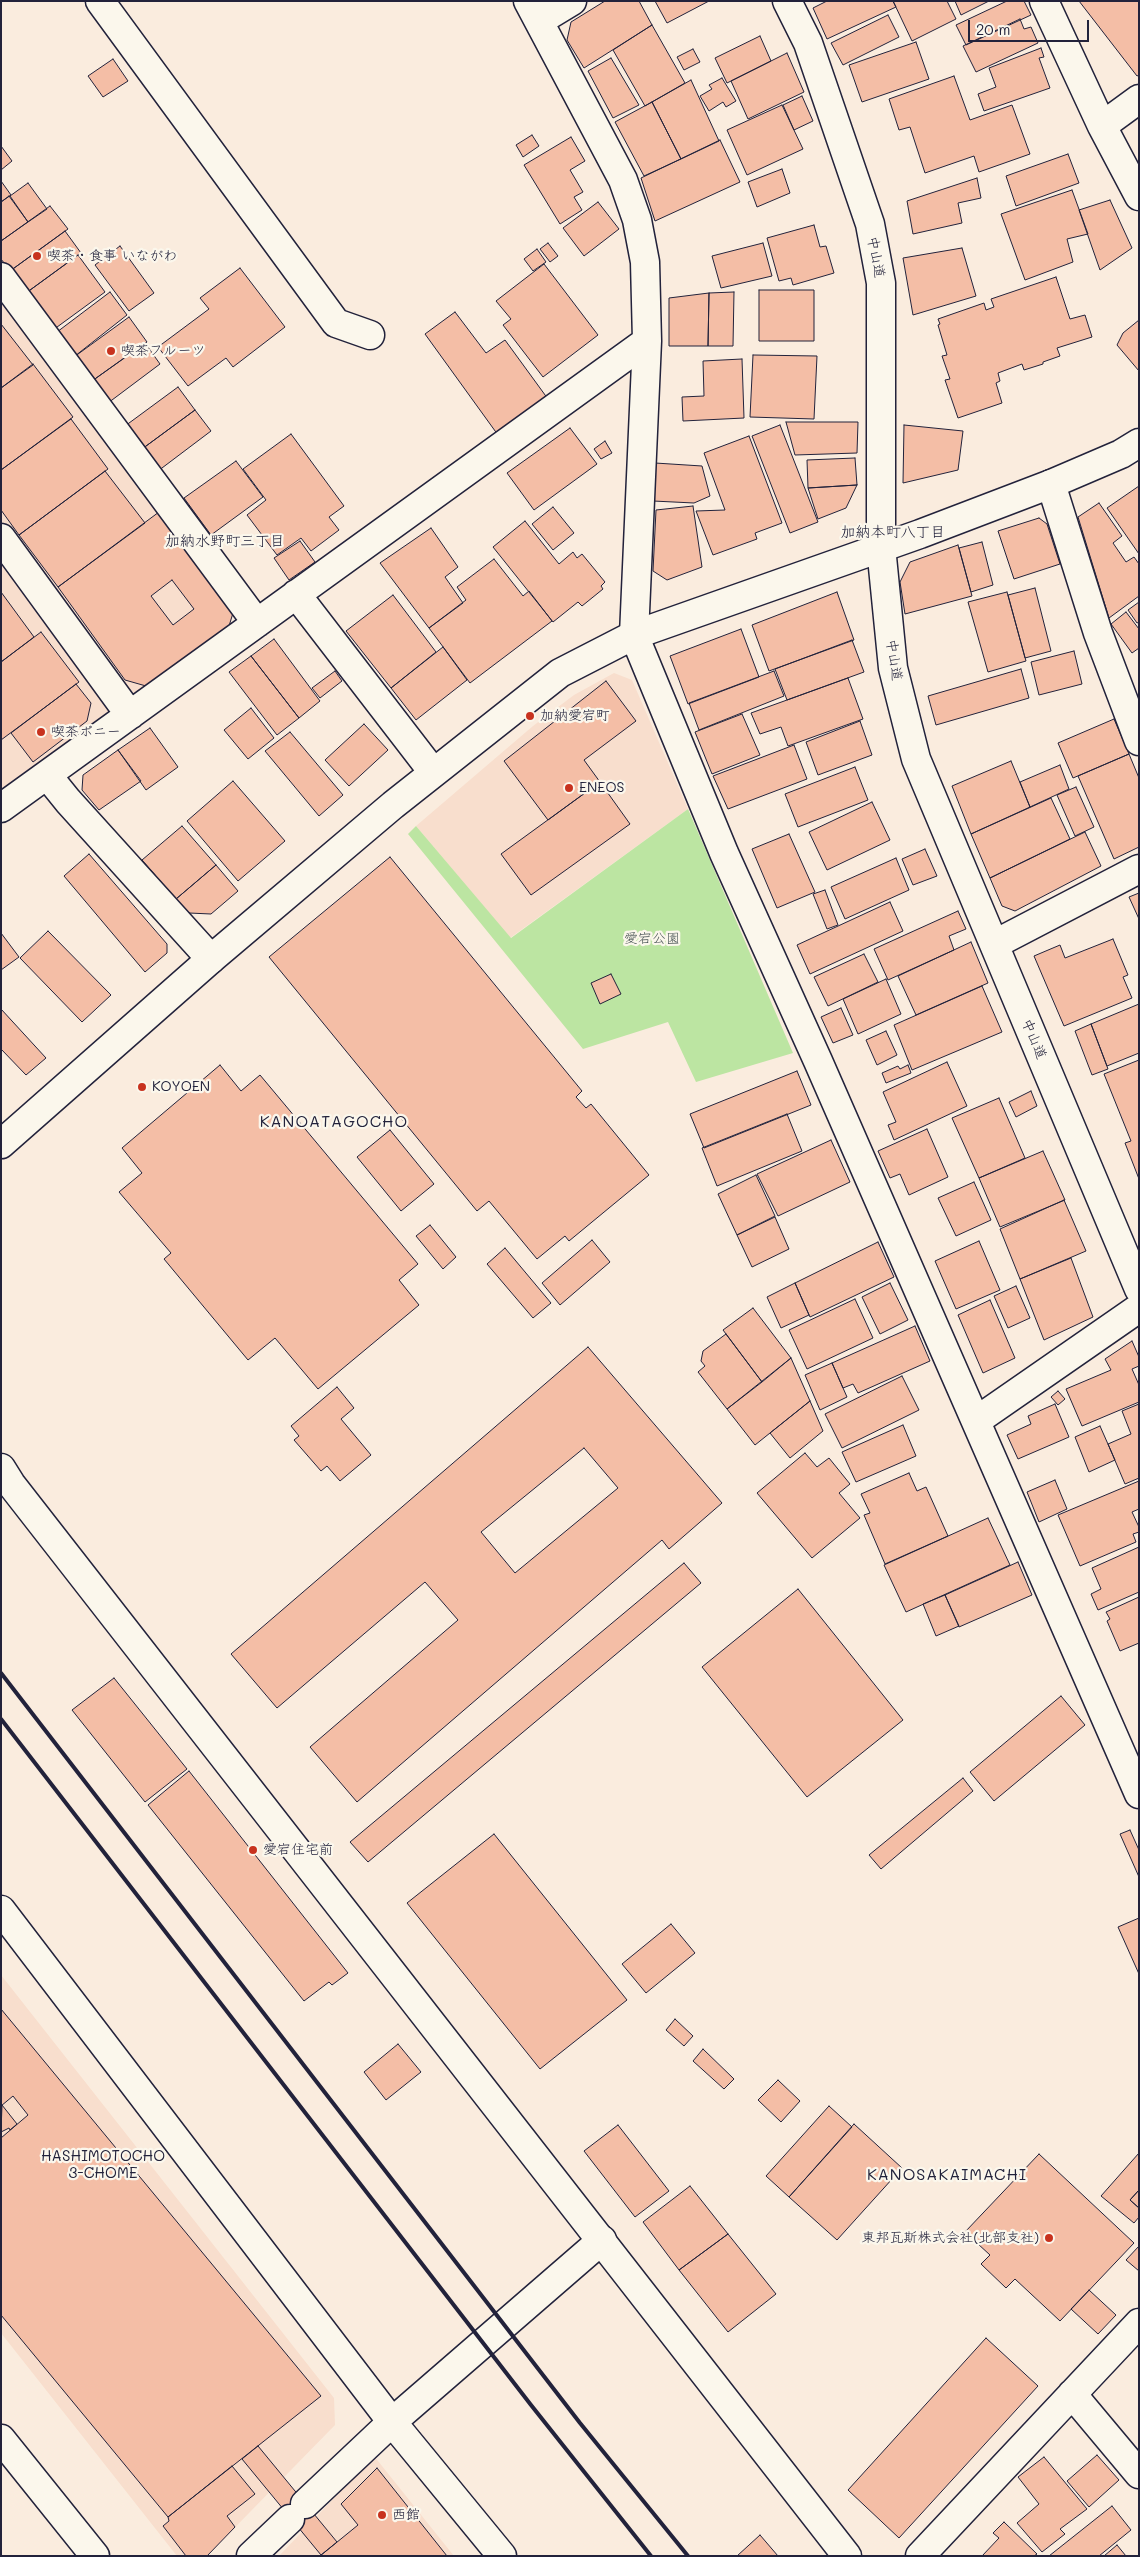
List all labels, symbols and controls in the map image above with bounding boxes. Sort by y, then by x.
scale bar [970,10,1091,42]
text: 20 m [976,19,1010,39]
street label: 中山道 [864,235,888,279]
place label: 喫茶・食事 いながわ [47,248,177,264]
marker: 喫茶・食事 いながわ [31,250,43,262]
place label: 喫茶フルーツ [121,343,206,359]
marker: 喫茶フルーツ [105,345,117,357]
district label: 加納本町八丁目 [841,523,945,541]
district label: 加納水野町三丁目 [165,532,285,550]
street label: 中山道 [882,638,906,682]
place label: 加納愛宕町 [540,708,610,724]
marker: 加納愛宕町 [524,710,536,722]
place label: 喫茶ポニー [51,724,121,740]
marker: 喫茶ポニー [35,726,47,738]
place label: ENEOS [579,780,624,796]
marker: ENEOS [563,782,575,794]
park label: 愛宕公園 [624,931,680,947]
street label: 中山道 [1018,1016,1050,1062]
place label: KOYOEN [152,1079,210,1095]
marker: KOYOEN [136,1081,148,1093]
district label: KANOATAGOCHO [258,1112,410,1132]
place label: 愛宕住宅前 [263,1842,333,1858]
marker: 愛宕住宅前 [247,1844,259,1856]
district label: HASHIMOTOCHO 3-CHOME [33,2147,173,2182]
district label: KANOSAKAIMACHI [865,2165,1029,2185]
place label: 東邦瓦斯株式会社(北部支社) [861,2230,1039,2246]
marker: 東邦瓦斯株式会社(北部支社) [1043,2232,1055,2244]
place label: 西館 [392,2507,420,2523]
marker: 西館 [376,2509,388,2521]

